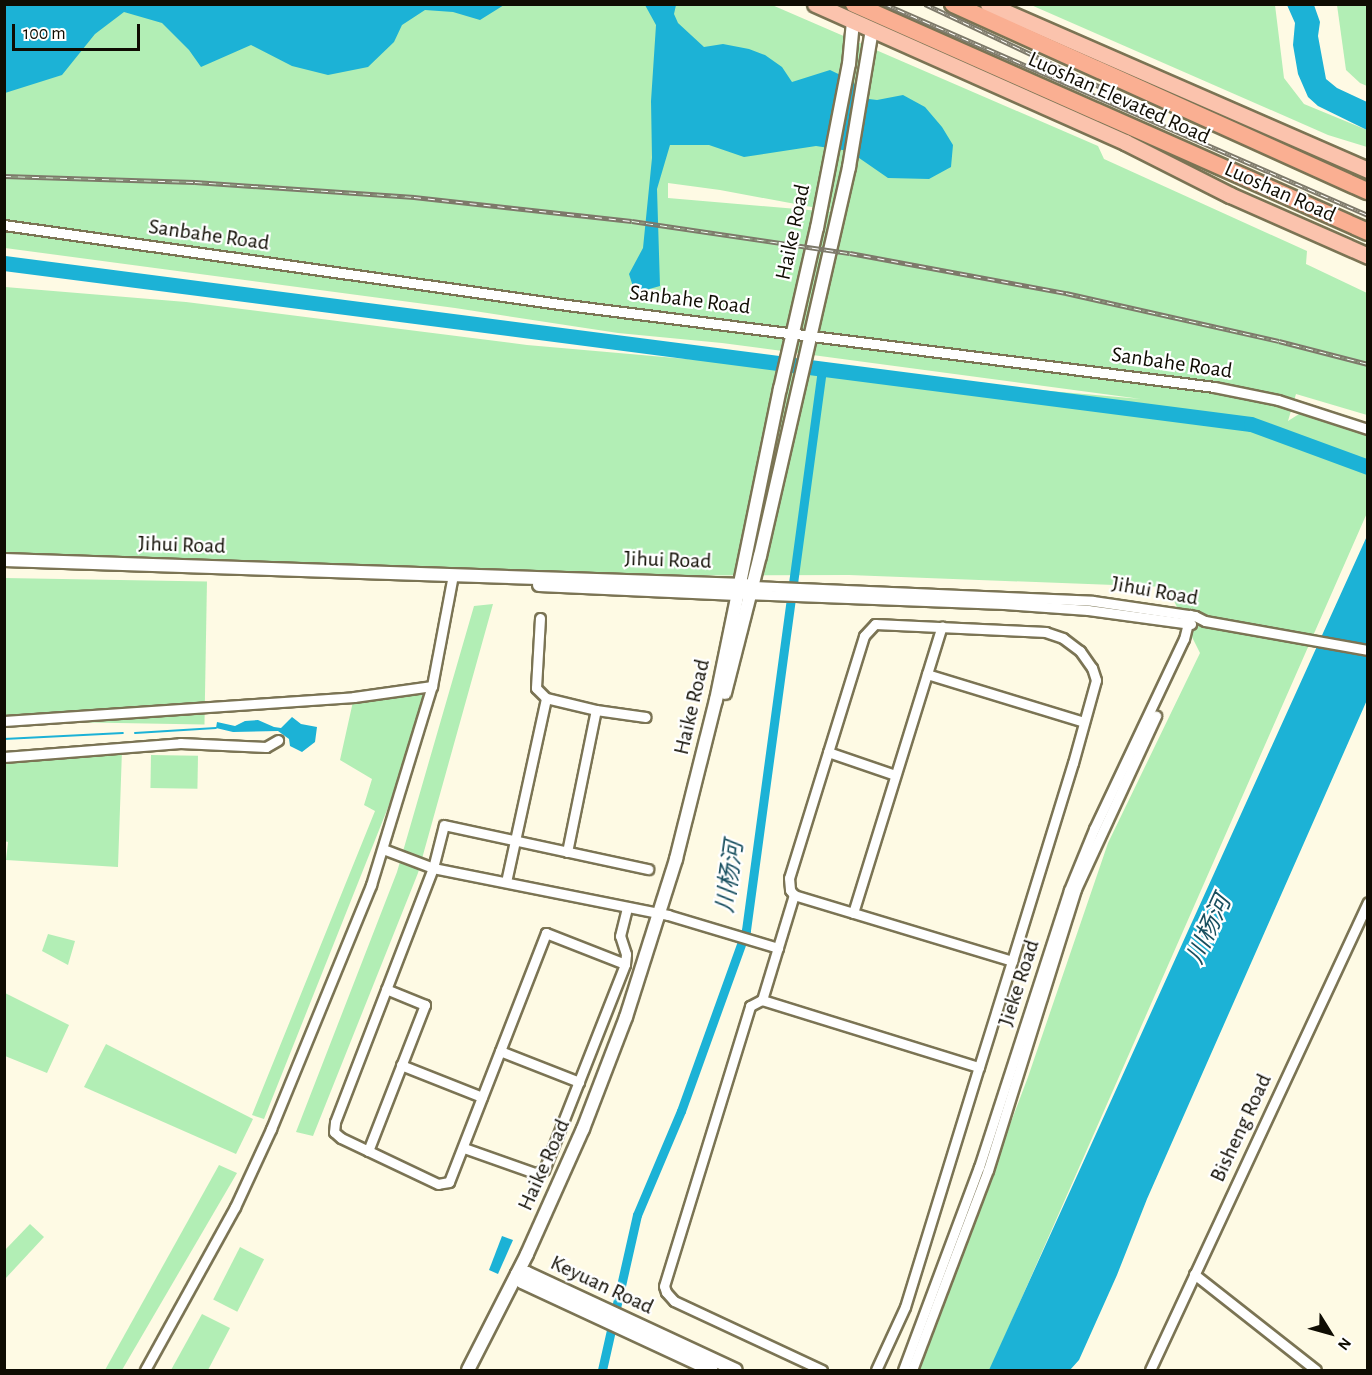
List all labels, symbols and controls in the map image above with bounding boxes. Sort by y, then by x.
scale bar [15,12,142,50]
text: 100 m [23,25,66,43]
street label: Luoshan Elevated Road [1024,46,1214,150]
street label: Luoshan Road [1220,156,1340,228]
street label: Haike Road [770,182,816,282]
street label: Sanbahe Road [147,213,271,257]
street label: Sanbahe Road [628,279,752,321]
street label: Sanbahe Road [1110,341,1234,385]
street label: Jihui Road [138,530,226,560]
street label: Jihui Road [624,545,712,575]
street label: Jihui Road [1110,570,1200,612]
street label: Haike Road [668,657,716,757]
water label: 川杨河 [712,839,750,915]
water label: 川杨河 [1182,891,1238,969]
street label: Jieke Road [993,936,1045,1030]
street label: Bisheng Road [1204,1070,1278,1186]
street label: Haike Road [512,1115,576,1215]
street label: Keyuan Road [546,1250,658,1320]
north arrow [1300,1303,1360,1363]
text: N [1335,1335,1354,1353]

